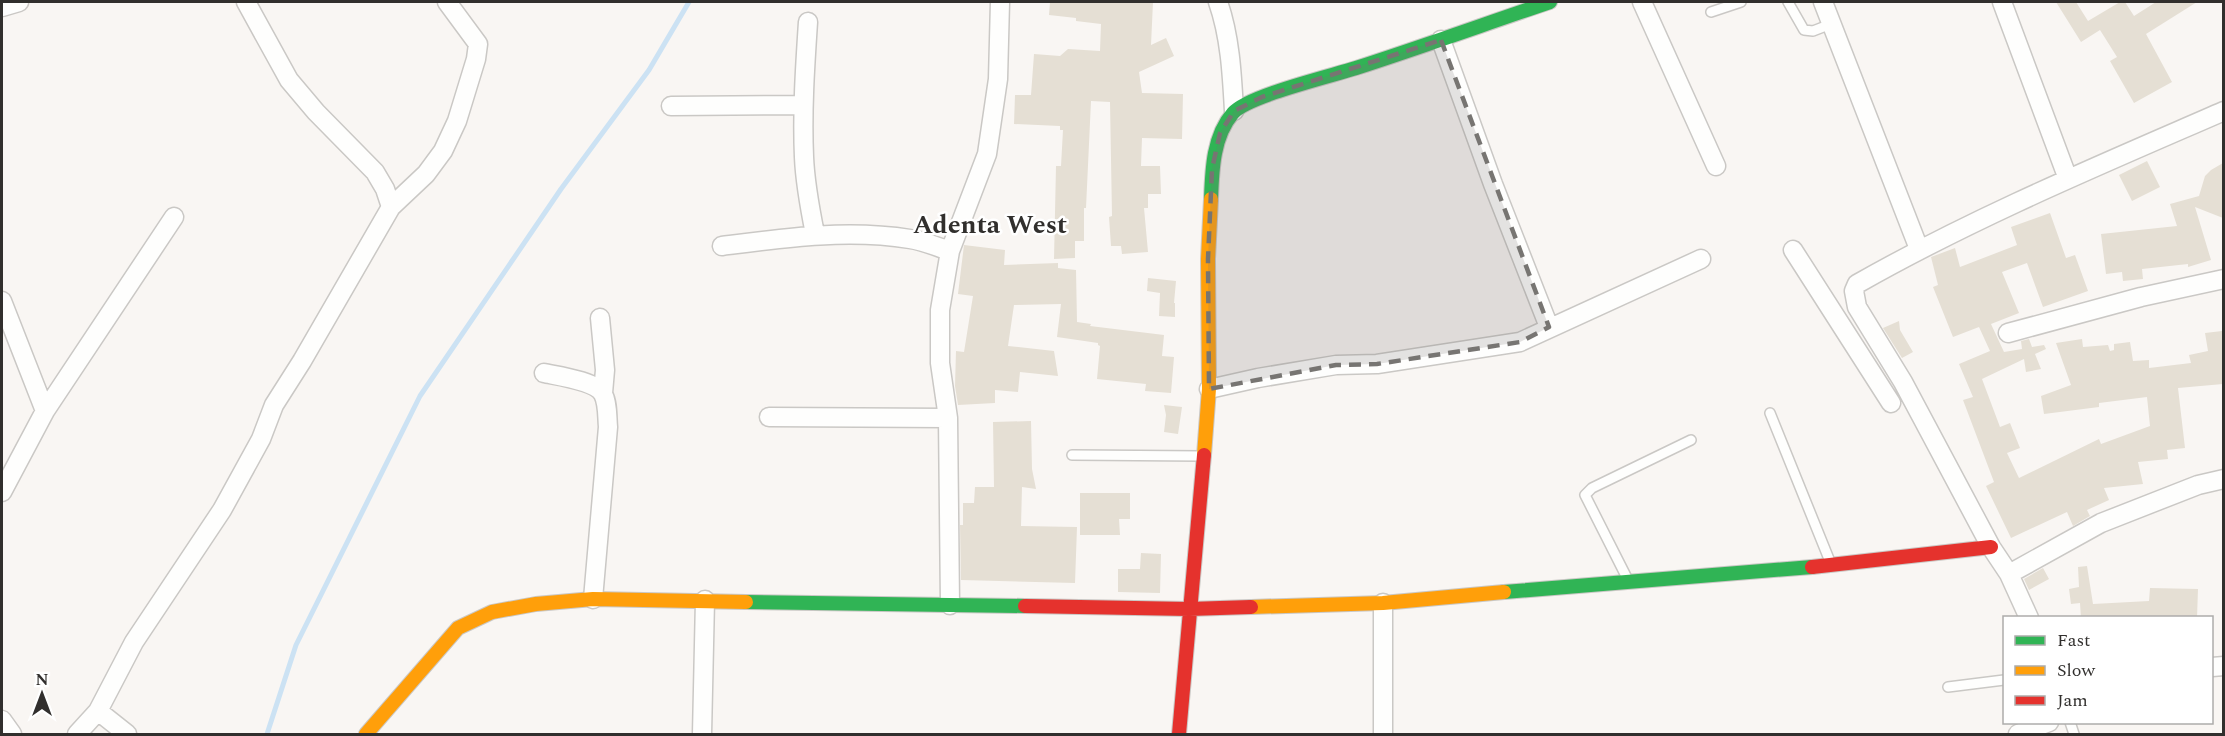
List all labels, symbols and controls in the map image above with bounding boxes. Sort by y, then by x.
district label: Adenta West [913,205,1067,245]
legend [2003,616,2213,724]
text: Fast [2057,627,2090,654]
text: Slow [2057,657,2096,684]
north arrow [12,664,72,724]
text: N [35,668,49,692]
text: Jam [2057,687,2088,714]

